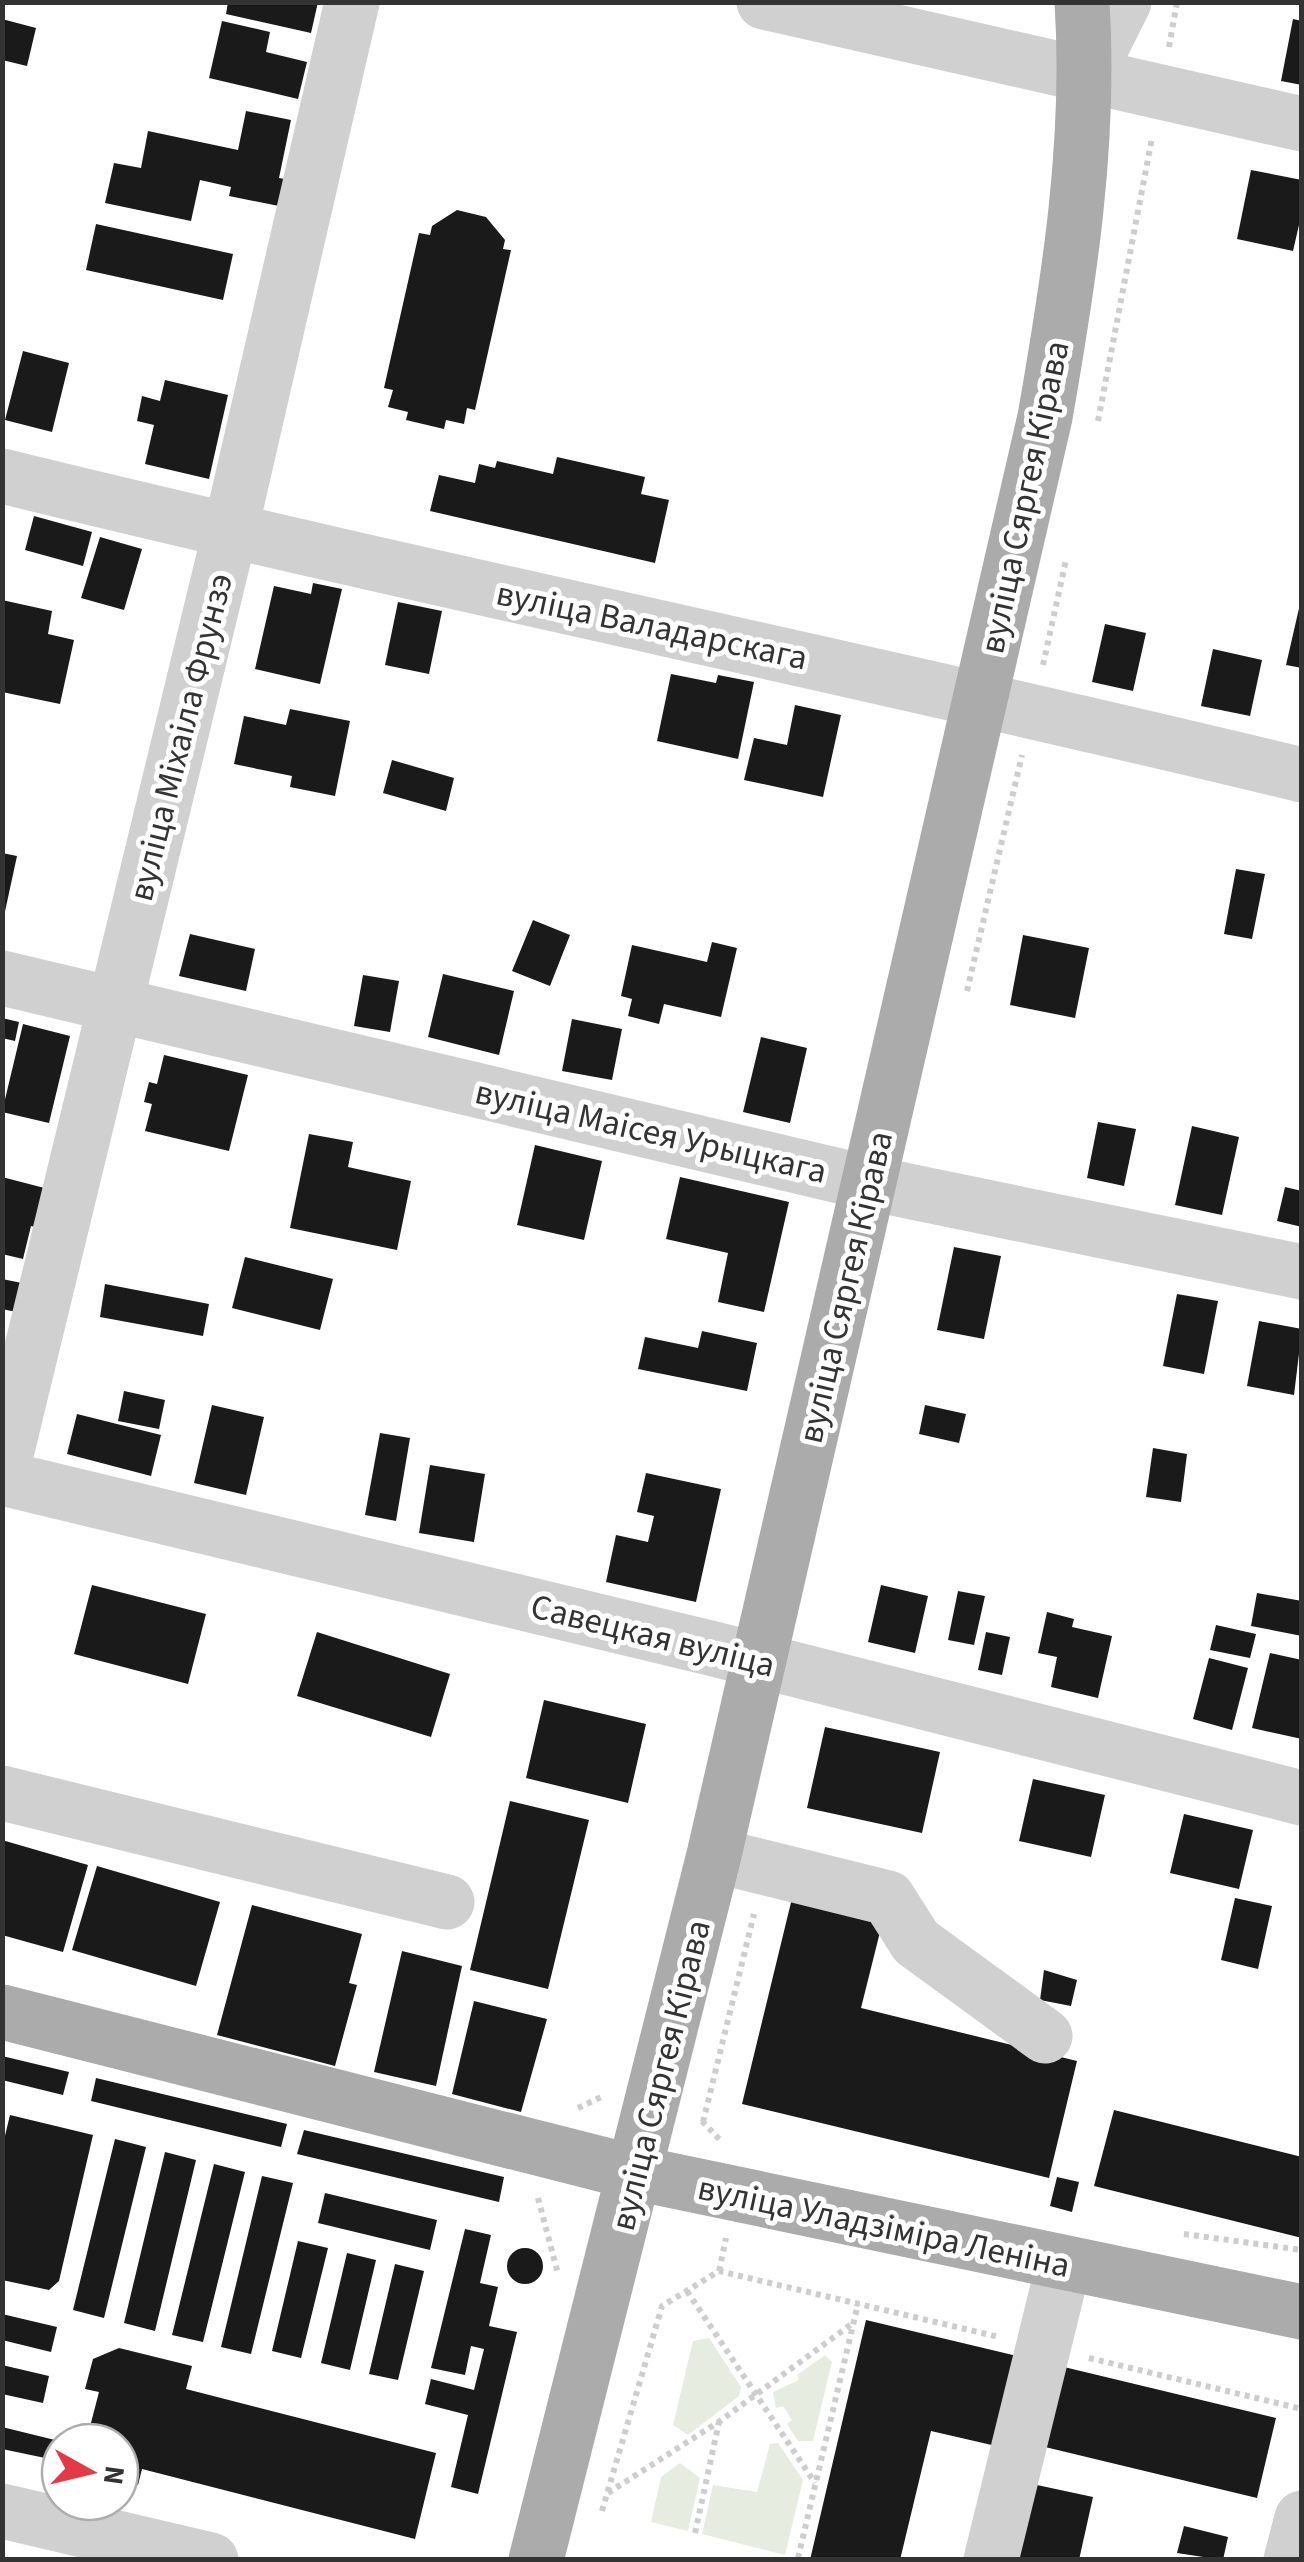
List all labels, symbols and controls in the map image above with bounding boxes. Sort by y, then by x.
street label: вуліца Сяргея Кірава [967,336,1083,658]
street label: вуліца Міхаіла Фрунзэ [116,568,246,906]
street label: вуліца Валадарскага [492,569,812,683]
street label: вуліца Маісея Урыцкага [470,1067,831,1197]
street label: вуліца Сяргея Кірава [786,1126,906,1448]
street label: Савецкая вуліца [525,1581,780,1690]
street label: вуліца Сяргея Кірава [598,1915,724,2236]
street label: вуліца Уладзіміра Леніна [693,2163,1074,2291]
north arrow [40,2422,140,2522]
text: N [93,2463,135,2487]

